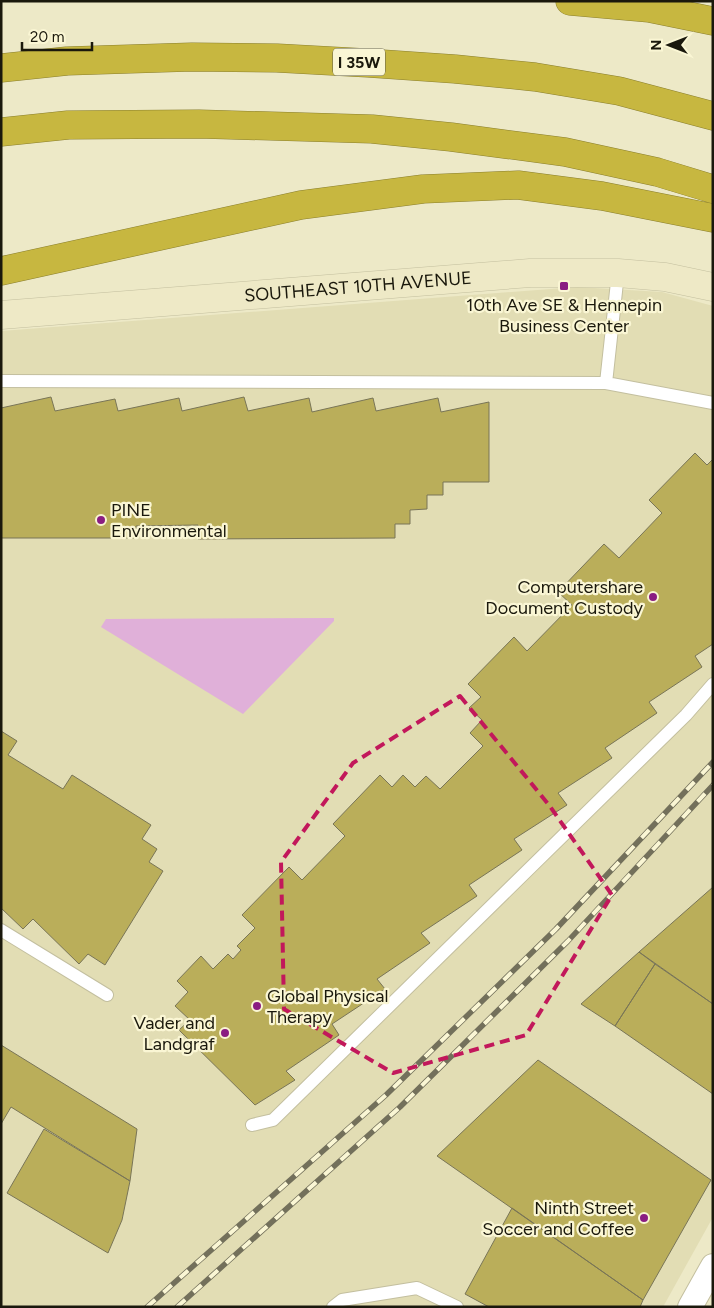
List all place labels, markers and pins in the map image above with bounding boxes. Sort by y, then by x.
marker: 10th Ave SE & Hennepin Business Center [558,280,570,292]
place label: 10th Ave SE & Hennepin Business Center [466,294,662,337]
place label: PINE Environmental [111,499,227,542]
marker: PINE Environmental [95,514,107,526]
place label: Computershare Document Custody [485,576,644,619]
marker: Computershare Document Custody [647,591,659,603]
place label: Global Physical Therapy [267,985,388,1028]
marker: Global Physical Therapy [251,1000,263,1012]
place label: Vader and Landgraf [133,1012,215,1055]
marker: Vader and Landgraf [219,1027,231,1039]
place label: Ninth Street Soccer and Coffee [482,1197,634,1240]
marker: Ninth Street Soccer and Coffee [638,1212,650,1224]

